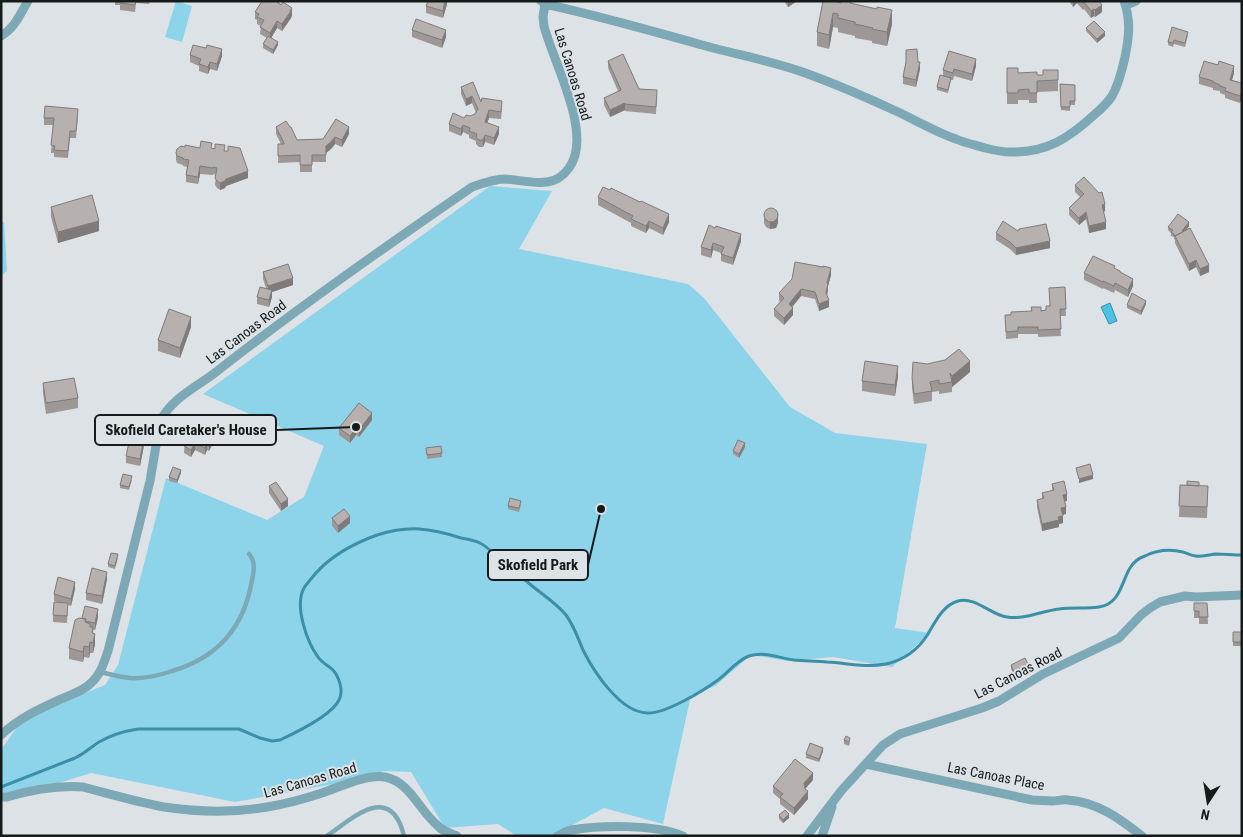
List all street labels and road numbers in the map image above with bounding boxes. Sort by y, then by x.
street label: Las Canoas Road [551,26,595,122]
street label: Las Canoas Road [203,297,289,367]
street label: Las Canoas Road [972,644,1064,702]
street label: Las Canoas Road [262,759,358,801]
street label: Las Canoas Place [946,759,1046,793]

